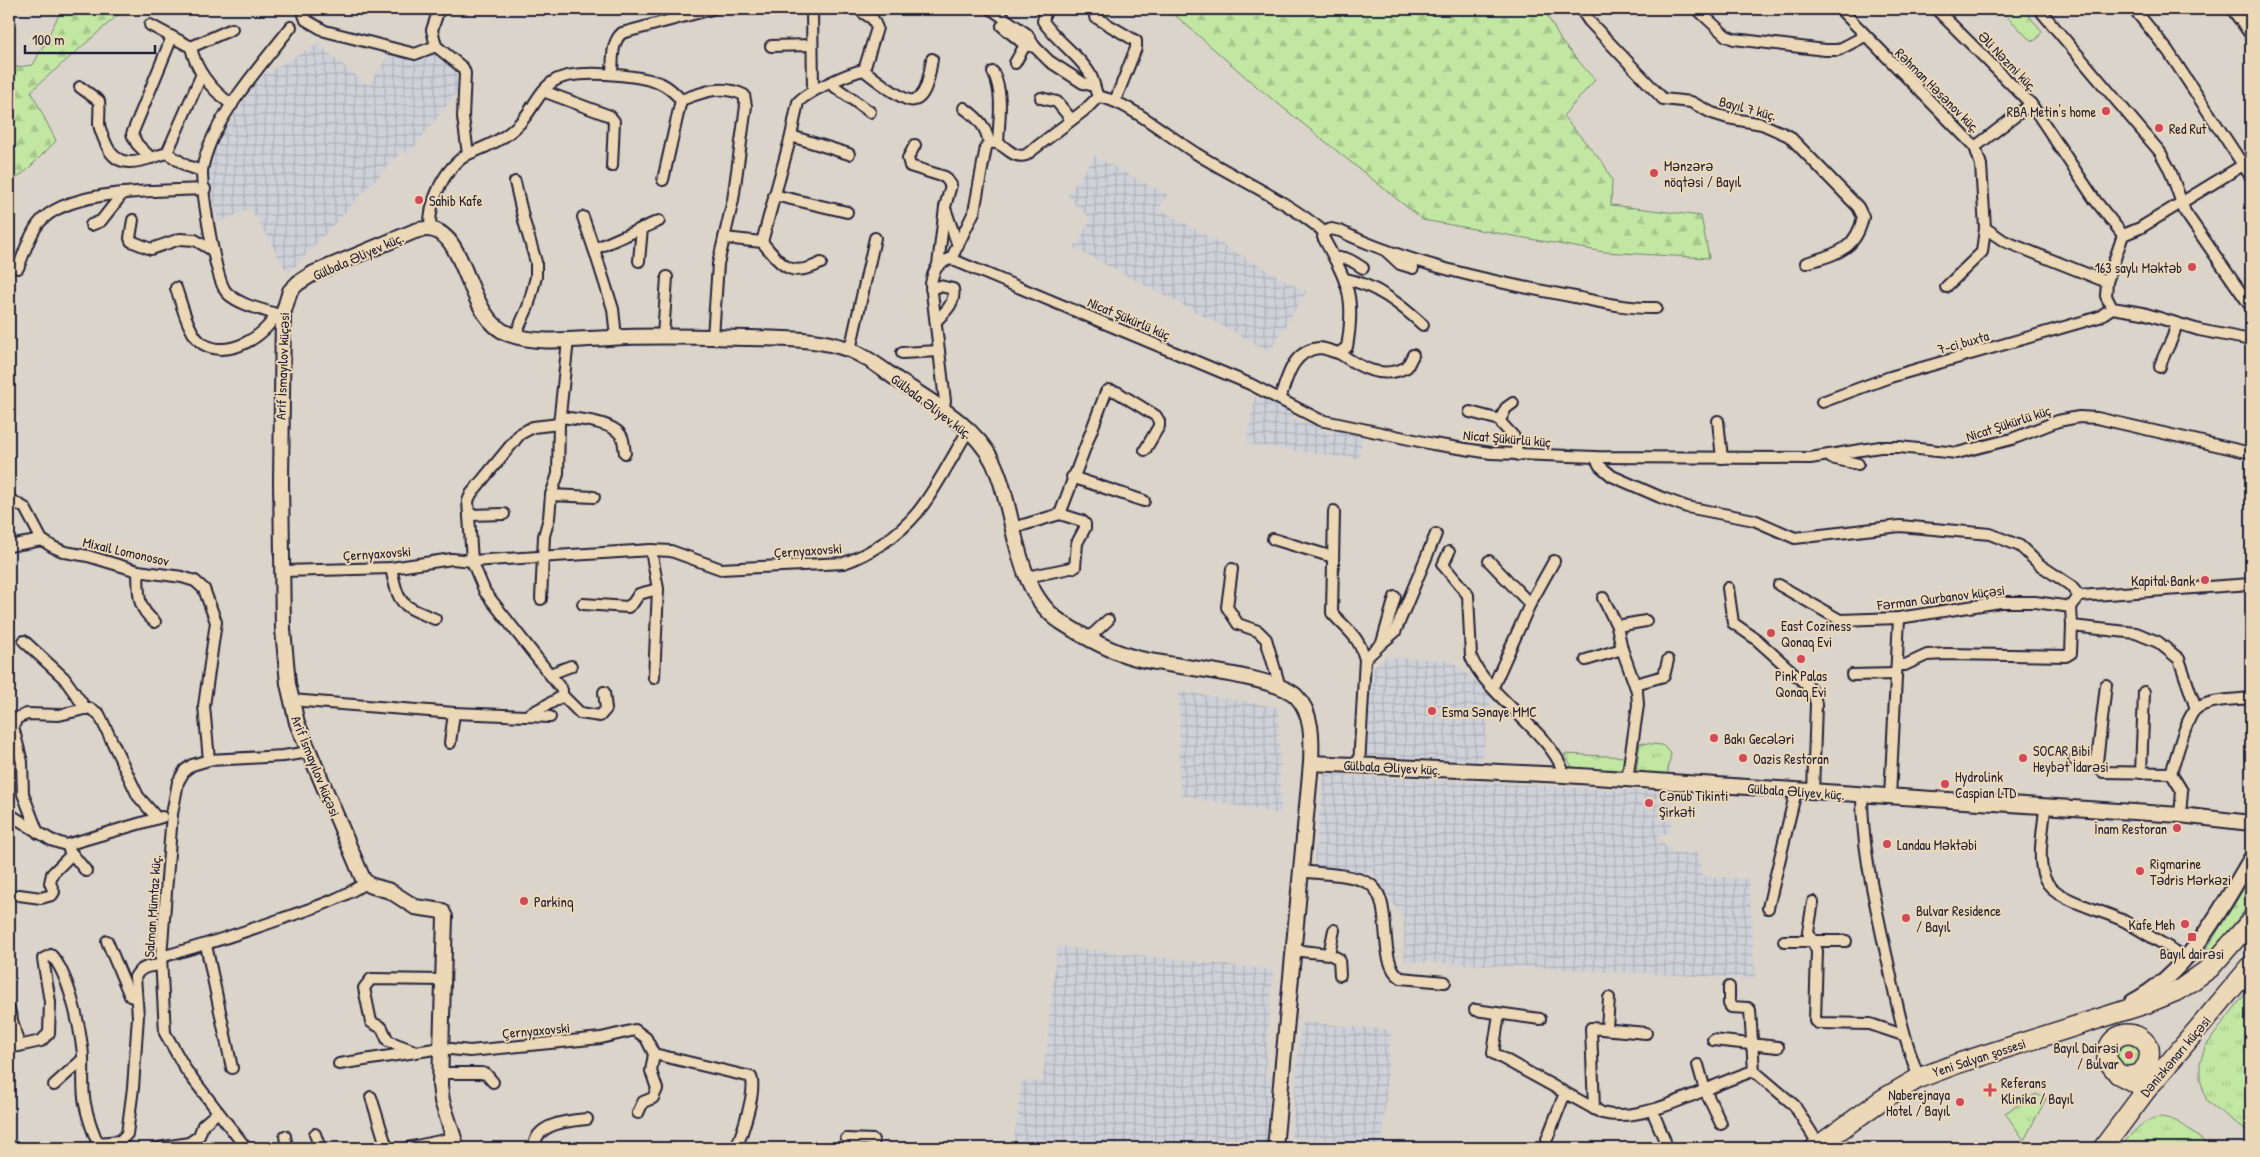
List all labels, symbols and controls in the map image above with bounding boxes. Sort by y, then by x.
scale bar [25,22,155,54]
street label: Əli Nəzmi küç. [1974,27,2042,95]
text: 100 m [32,29,65,50]
street label: Rəhman Həsənov küç. [1891,43,1985,137]
street label: Bayıl 7 küç. [1717,91,1779,126]
place label: RBA Metin's home [2007,102,2096,121]
marker: RBA Metin's home [2100,105,2112,117]
place label: Red Rut [2169,119,2207,138]
marker: Red Rut [2153,122,2165,134]
place label: Mənzərə nöqtəsi / Bayıl [1664,156,1742,192]
marker: Mənzərə nöqtəsi / Bayıl [1648,167,1660,179]
place label: Sahib Kafe [429,191,483,210]
marker: Sahib Kafe [413,194,425,206]
street label: Gülbala Əliyev küç. [310,228,407,285]
place label: 163 saylı Məktəb [2095,258,2182,278]
marker: 163 saylı Məktəb [2186,261,2198,273]
street label: Nicat Şükürlü küç [1085,292,1174,344]
street label: Arif İsmayılov küçəsi [271,312,294,420]
street label: 7-ci buxta [1935,326,1991,358]
street label: Gülbala Əliyev küç. [887,369,977,444]
street label: Nicat Şükürlü küç [1963,400,2053,446]
street label: Nicat Şükürlü küç [1462,425,1552,451]
street label: Mixail Lomonosov [81,532,171,570]
street label: Çernyaxovski [773,538,843,563]
street label: Çernyaxovski [342,541,412,566]
place label: Kapital Bank [2131,571,2195,591]
marker: Kapital Bank [2199,574,2211,586]
street label: Fərman Qurbanov küçəsi [1875,580,2006,614]
place label: East Coziness Qonaq Evi [1781,616,1851,652]
marker: East Coziness Qonaq Evi [1765,627,1777,639]
marker: Pink Palas Qonaq Evi [1795,653,1807,665]
place label: Pink Palas Qonaq Evi [1775,666,1827,702]
place label: Esma Sənaye MMC [1442,702,1537,722]
marker: Esma Sənaye MMC [1426,705,1438,717]
street label: Arif İsmayılov küçəsi [286,713,345,820]
place label: Bakı Gecələri [1724,729,1794,748]
marker: Bakı Gecələri [1708,732,1720,744]
place label: SOCAR Bibi Heybət İdarəsi [2033,741,2109,777]
place label: Oazis Restoran [1753,749,1829,768]
marker: Oazis Restoran [1737,752,1749,764]
marker: SOCAR Bibi Heybət İdarəsi [2017,752,2029,764]
street label: Gülbala Əliyev küç. [1343,755,1441,780]
place label: Hydrolink Caspian LTD [1955,767,2016,803]
street label: Gülbala Əliyev küç. [1747,778,1845,805]
marker: Hydrolink Caspian LTD [1939,778,1951,790]
place label: Cənub Tikinti Şirkəti [1659,786,1728,821]
marker: Cənub Tikinti Şirkəti [1643,797,1655,809]
place label: İnam Restoran [2094,819,2167,838]
marker: İnam Restoran [2171,822,2183,834]
place label: Landau Məktəbi [1897,835,1977,854]
marker: Landau Məktəbi [1881,838,1893,850]
street label: Salman Mümtaz küç. [139,854,165,958]
place label: Rigmarine Tədris Mərkəzi [2150,854,2231,889]
marker: Rigmarine Tədris Mərkəzi [2134,865,2146,877]
place label: Parkinq [534,892,574,912]
marker: Parkinq [518,895,530,907]
place label: Bulvar Residence / Bayıl [1916,901,2001,937]
marker: Bulvar Residence / Bayıl [1900,912,1912,924]
place label: Kafe Meh [2129,915,2175,934]
marker: Kafe Meh [2179,918,2191,930]
marker: Bayıl dairəsi [2186,931,2198,943]
place label: Bayıl dairəsi [2160,944,2224,964]
street label: Dənizkənarı küçəsi [2136,1012,2214,1100]
street label: Çernyaxovski [501,1018,571,1043]
street label: Yeni Salyan şossesi [1930,1033,2028,1082]
place label: Bayıl Dairəsi / Bulvar [2053,1038,2120,1073]
marker: Bayıl Dairəsi / Bulvar [2123,1049,2135,1061]
place label: Referans Klinika / Bayıl [2001,1073,2074,1109]
marker: Referans Klinika / Bayıl [1983,1083,1997,1097]
place label: Naberejnaya Hotel / Bayıl [1886,1085,1951,1121]
marker: Naberejnaya Hotel / Bayıl [1954,1096,1966,1108]

